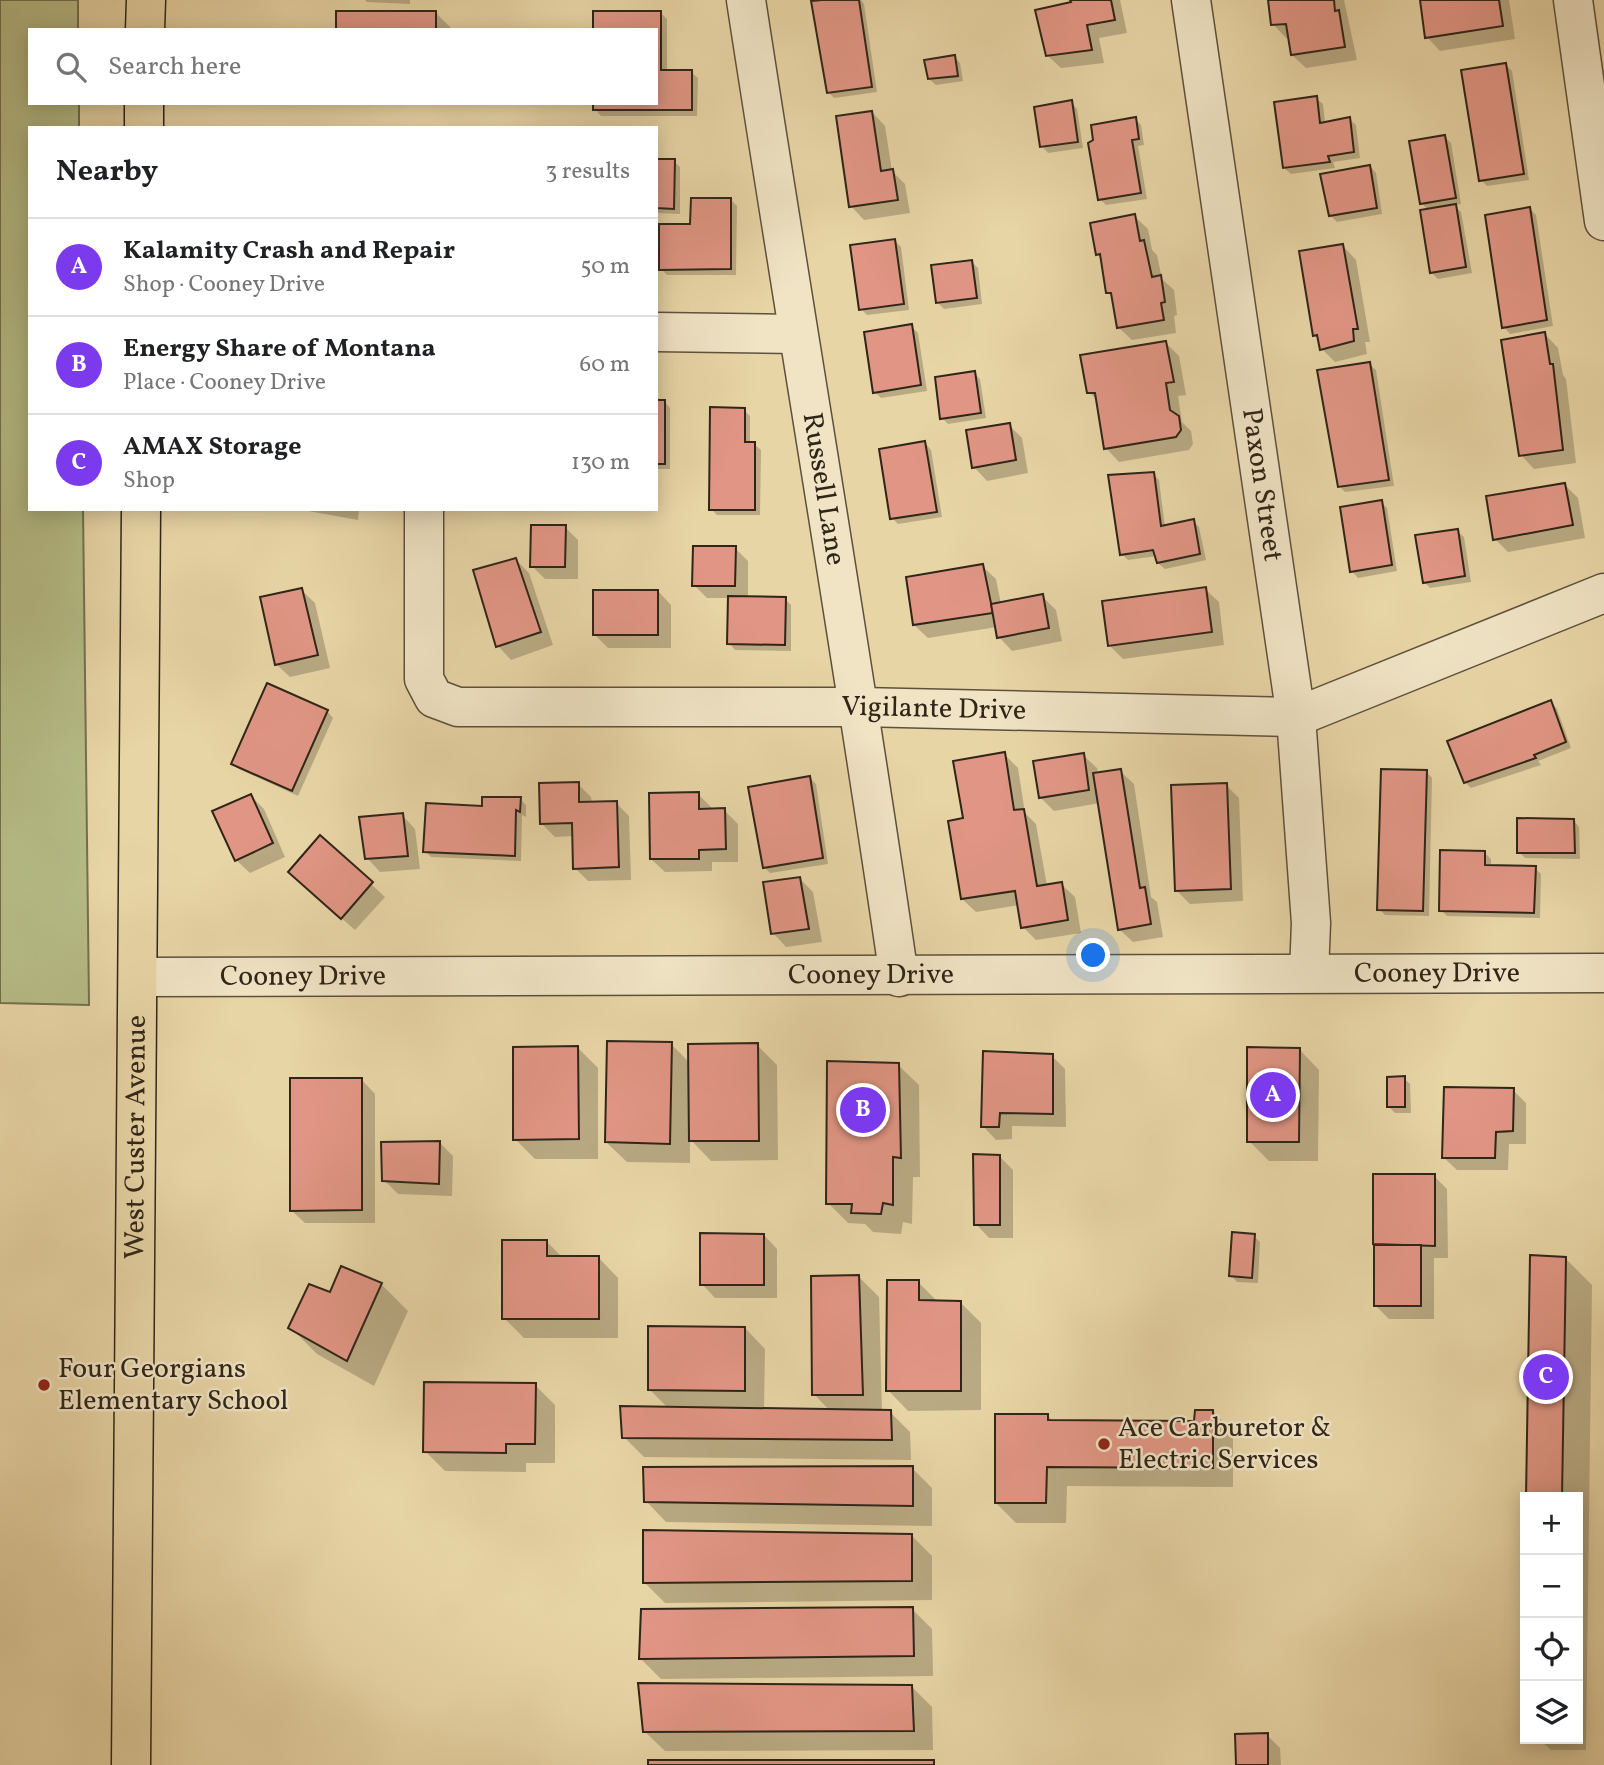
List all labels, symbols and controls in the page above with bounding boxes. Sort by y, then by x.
search box [28,28,658,105]
icon: search [52,48,90,86]
text: Search here [108,49,241,85]
text: Nearby [56,151,158,193]
text: 3 results [545,156,630,188]
text: Kalamity Crash and Repair [123,233,455,269]
text: A [71,251,87,283]
text: 50 m [581,251,630,283]
text: Shop · Cooney Drive [123,269,325,301]
text: Energy Share of Montana [123,331,436,367]
text: B [71,349,87,381]
text: 60 m [580,349,630,381]
text: Place · Cooney Drive [123,367,326,399]
street label: Paxon Street [1232,405,1292,564]
street label: Russell Lane [792,410,855,568]
text: AMAX Storage [123,429,302,465]
text: C [72,447,86,479]
text: 130 m [571,447,630,479]
text: Shop [123,465,175,497]
street label: Vigilante Drive [841,687,1027,730]
your location [1076,938,1110,972]
street label: Cooney Drive [1354,954,1520,993]
street label: Cooney Drive [788,955,954,995]
street label: Cooney Drive [220,957,386,996]
street label: West Custer Avenue [116,1015,156,1259]
pin: A [1250,1069,1296,1121]
pin: B [840,1084,886,1136]
place label: Four Georgians Elementary School [58,1350,289,1421]
pin: C [1523,1351,1569,1403]
marker: Four Georgians Elementary School [36,1377,52,1393]
place label: Ace Carburetor & Electric Services [1118,1409,1331,1480]
marker: Ace Carburetor & Electric Services [1096,1436,1112,1452]
map controls [1520,1492,1583,1744]
button: + [1520,1492,1583,1555]
button: − [1520,1555,1583,1618]
button: locate [1520,1618,1583,1681]
button: layers [1520,1681,1583,1744]

